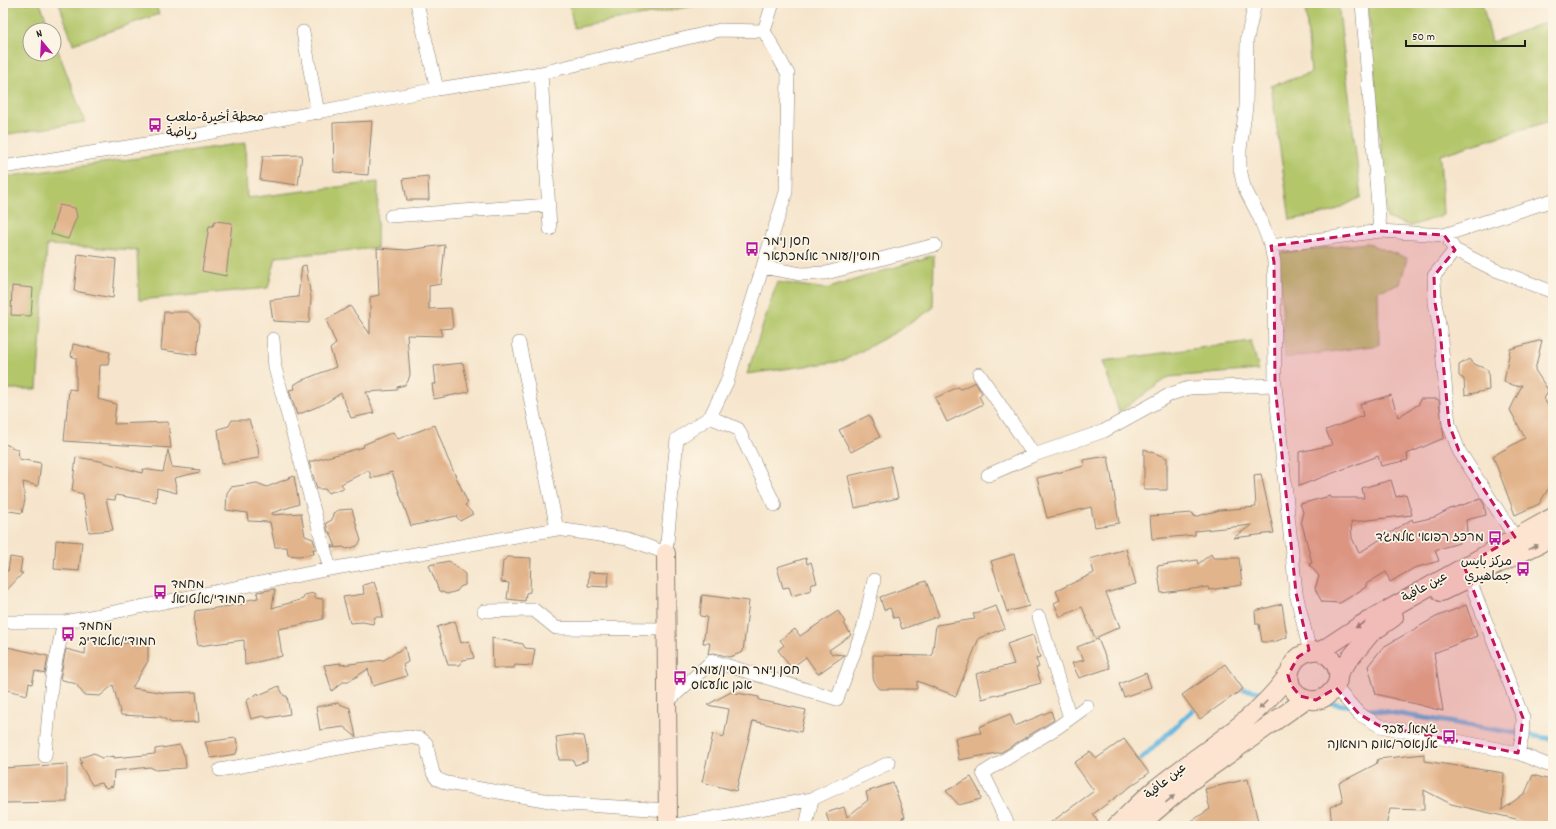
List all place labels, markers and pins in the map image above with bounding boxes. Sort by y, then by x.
place label: محطة أخيرة-ملعب رياضة [166,109,264,143]
bus stop icon: محطة أخيرة-ملعب رياضة [147,117,163,133]
place label: חסן נימר חוסין/עומר אלמכתאר [763,233,880,267]
bus stop icon: חסן נימר חוסין/עומר אלמכתאר [744,241,760,257]
place label: מרכז רפואי אלמג׳ד [1376,529,1484,548]
bus stop icon: מרכז רפואי אלמג׳ד [1487,530,1503,546]
place label: مركز بايس جماهيري [1461,553,1512,587]
bus stop icon: مركز بايس جماهيري [1515,561,1531,577]
place label: מחמד חמודי/אלטואל [171,576,246,610]
bus stop icon: מחמד חמודי/אלטואל [152,584,168,600]
place label: מחמד חמודי/אלאדיב [79,618,156,652]
bus stop icon: מחמד חמודי/אלאדיב [60,626,76,642]
place label: חסן נימר חוסין/עומר אבן אלעאס [691,662,800,696]
bus stop icon: חסן נימר חוסין/עומר אבן אלעאס [672,670,688,686]
place label: ג׳מאל עבד אלנאסר/אום רומאנה [1327,721,1438,755]
bus stop icon: ג׳מאל עבד אלנאסר/אום רומאנה [1441,729,1457,745]

